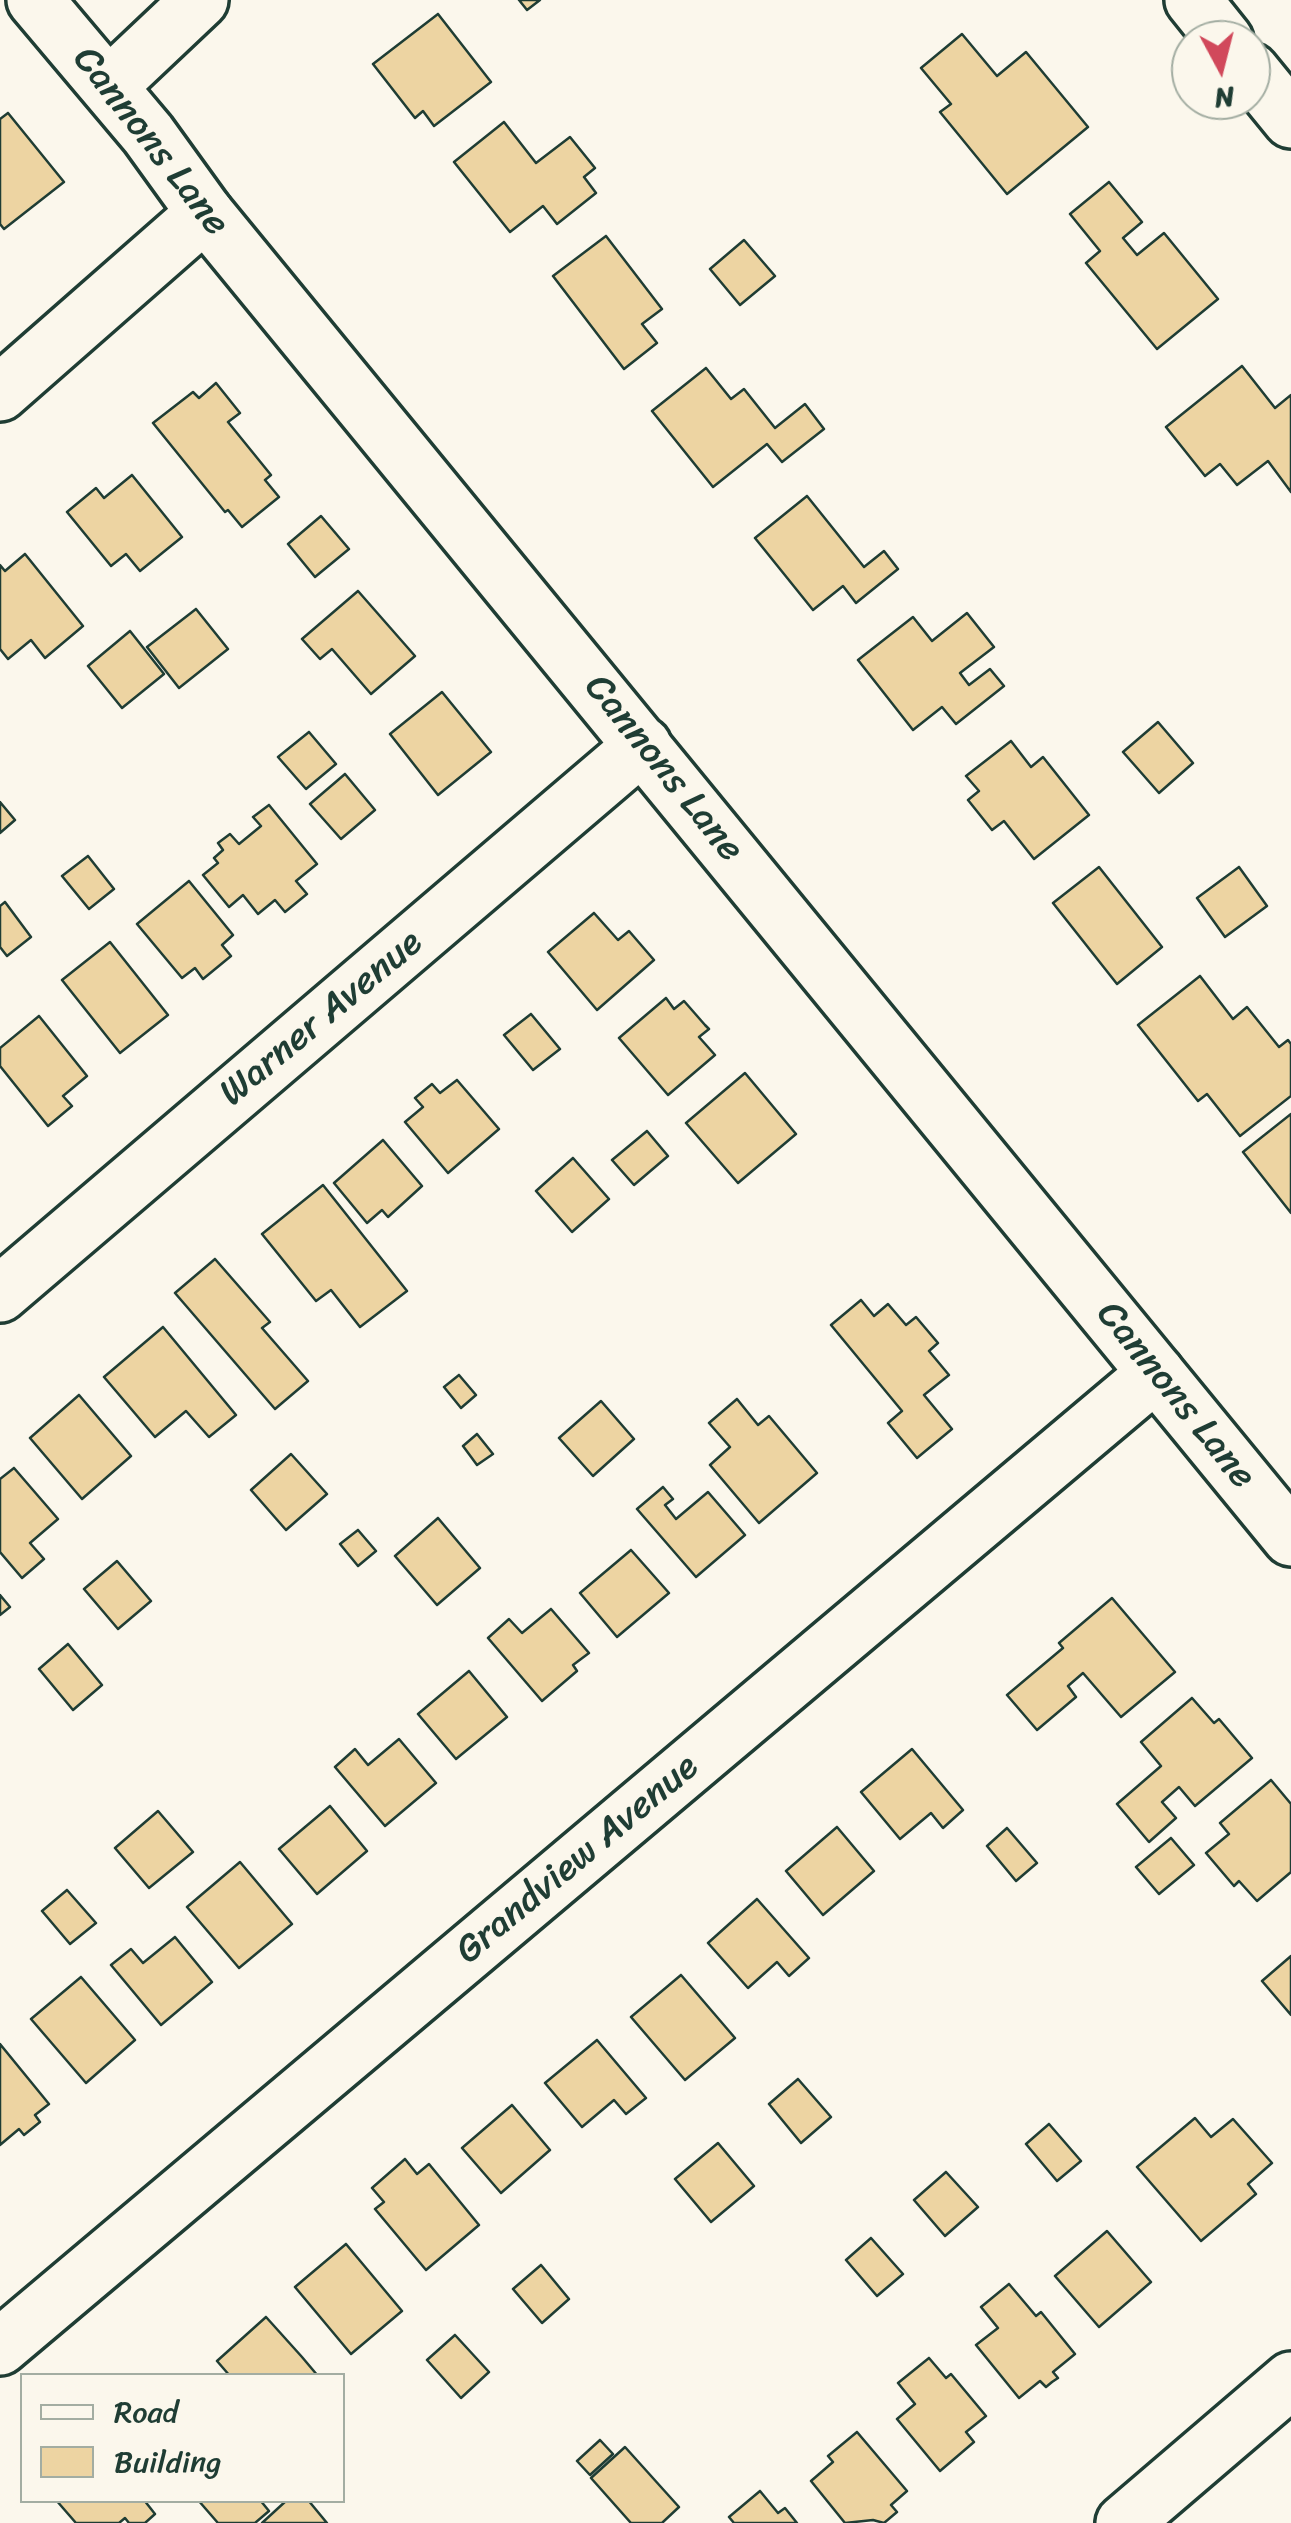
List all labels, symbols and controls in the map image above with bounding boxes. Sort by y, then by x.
north arrow [1171,20,1271,120]
street label: Cannons Lane [62,38,238,246]
text: N [1212,73,1237,124]
street label: Cannons Lane [574,666,752,872]
street label: Warner Avenue [211,921,433,1117]
street label: Cannons Lane [1086,1293,1264,1499]
street label: Grandview Avenue [447,1745,709,1975]
legend [20,2373,345,2503]
text: Road [114,2385,178,2439]
text: Building [114,2435,221,2489]

